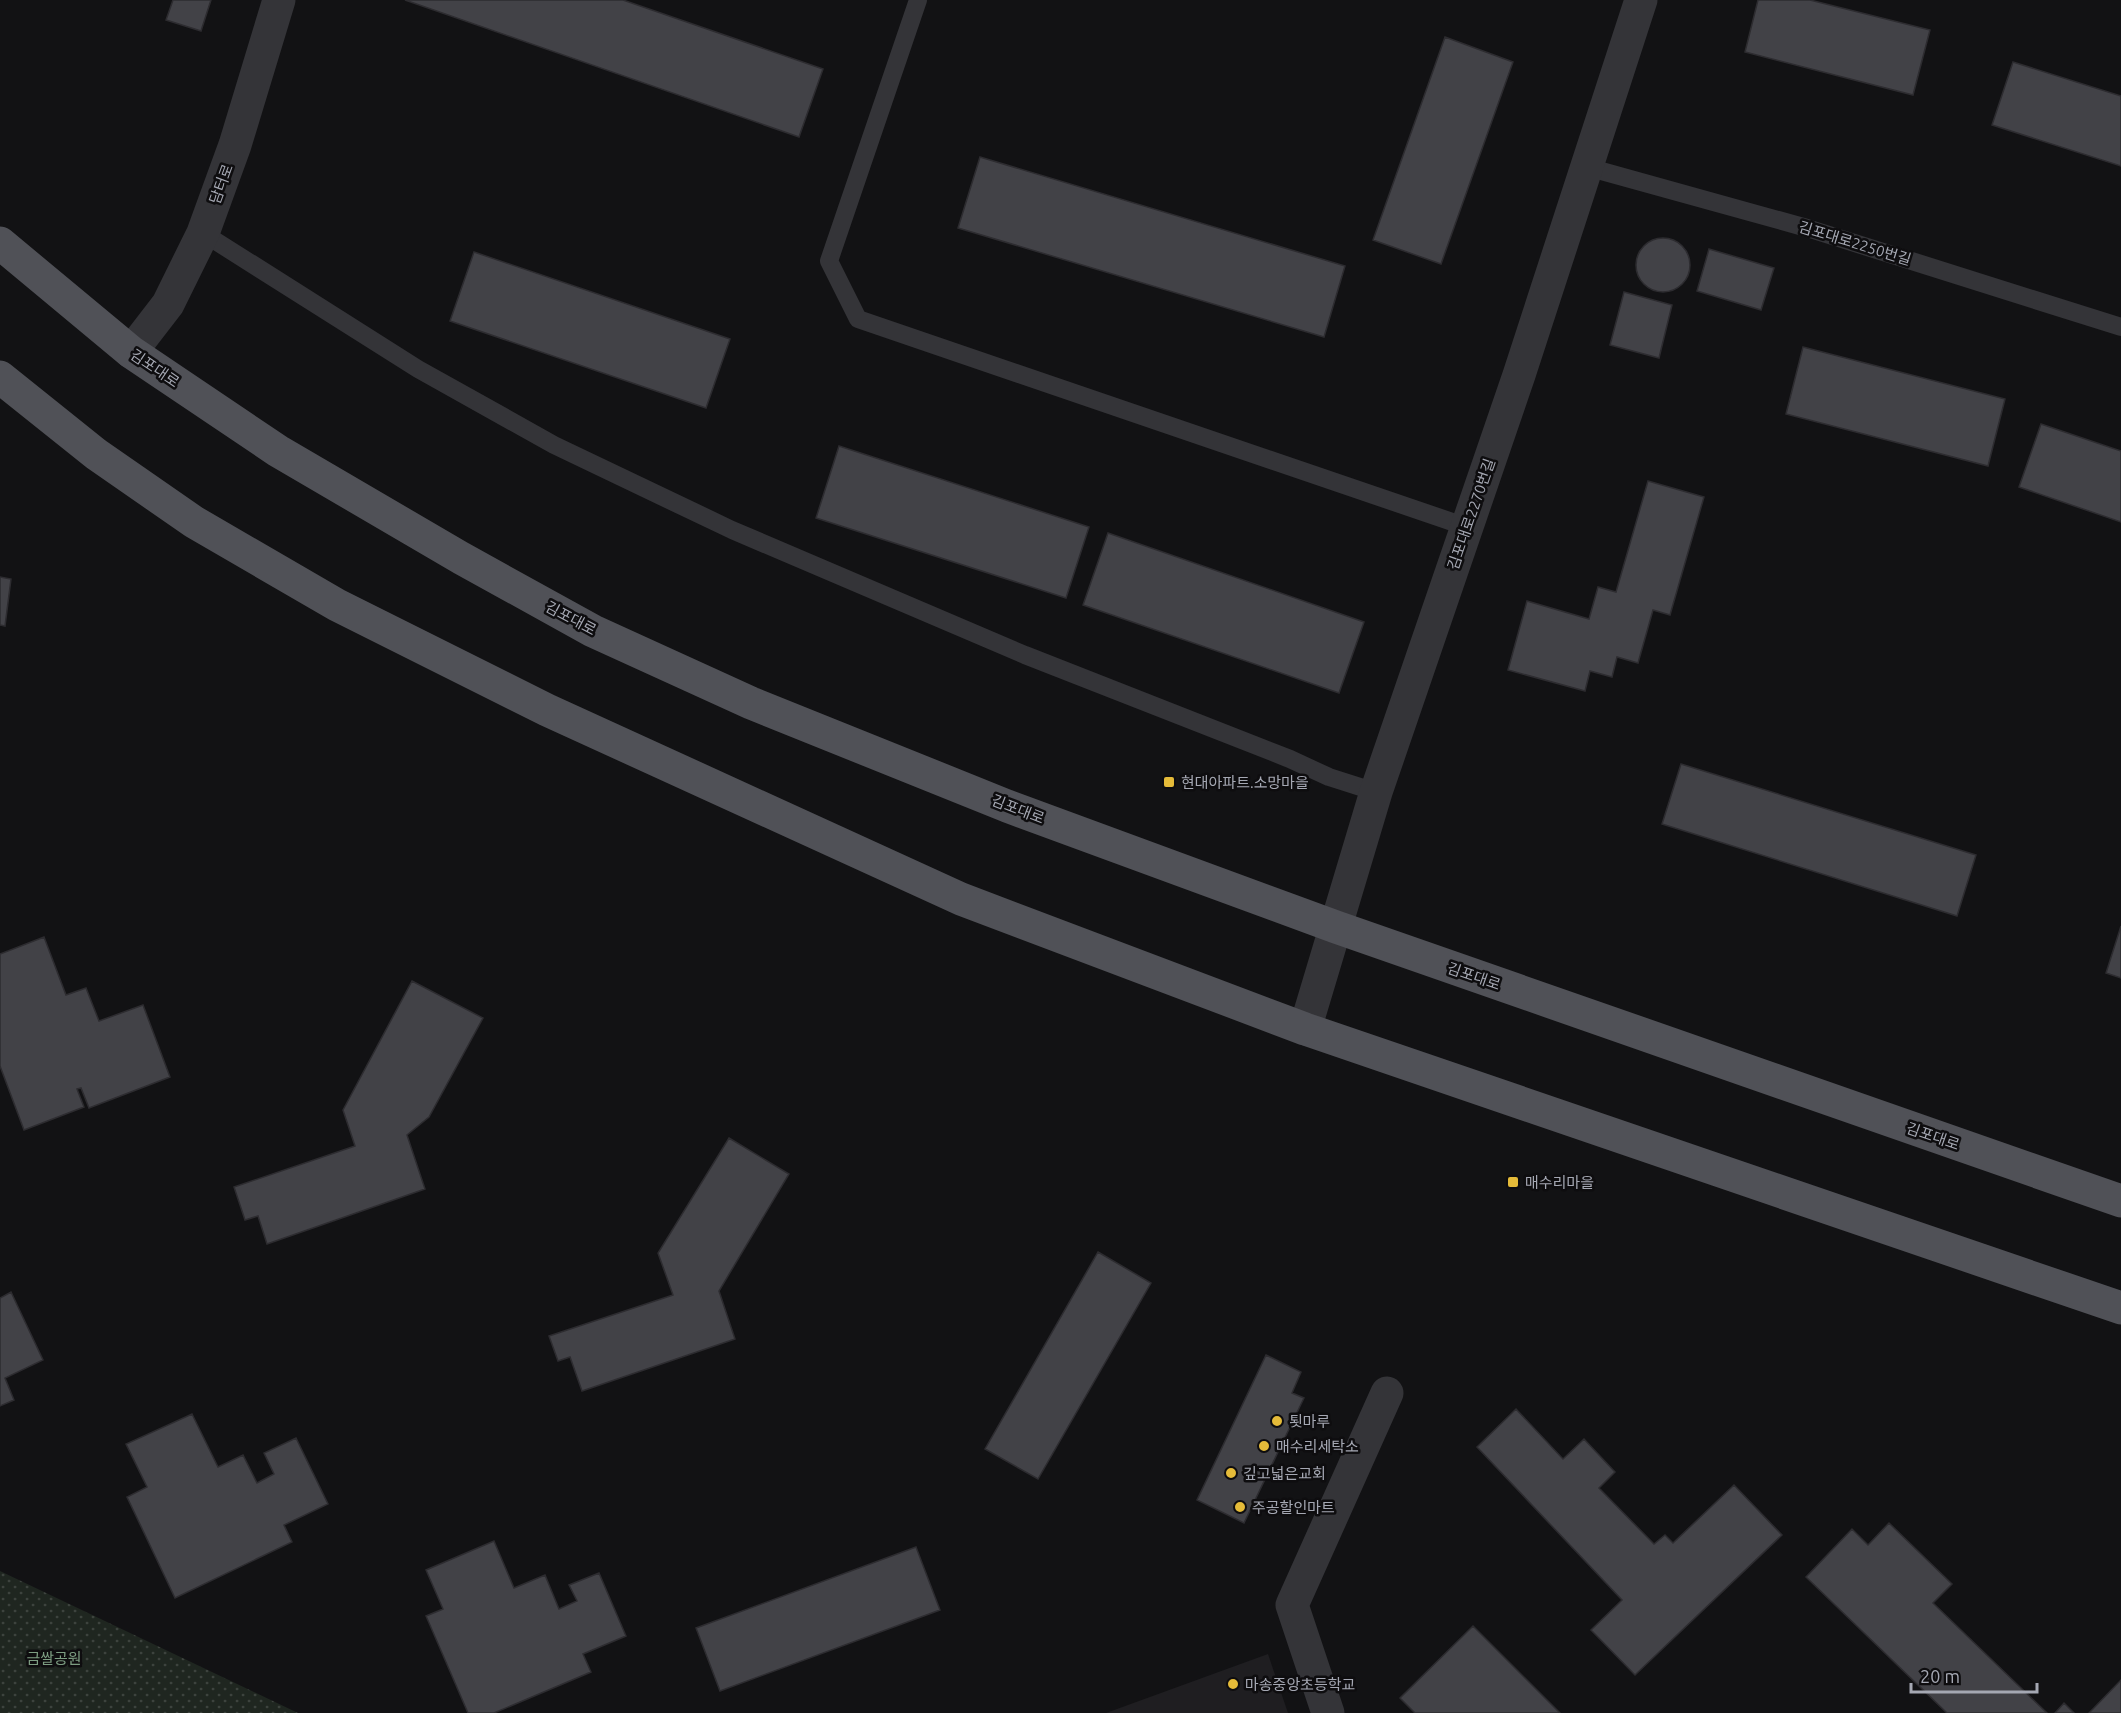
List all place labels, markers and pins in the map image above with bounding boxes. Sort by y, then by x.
place label: 현대아파트.소망마을 [1181,774,1309,791]
marker: 현대아파트.소망마을 [1162,775,1176,789]
place label: 매수리마을 [1525,1174,1594,1191]
marker: 매수리마을 [1506,1175,1520,1189]
place label: 툇마루 [1289,1413,1330,1430]
marker: 툇마루 [1270,1414,1284,1428]
place label: 매수리세탁소 [1276,1438,1359,1455]
marker: 매수리세탁소 [1257,1439,1271,1453]
place label: 깊고넓은교회 [1243,1465,1326,1482]
marker: 깊고넓은교회 [1224,1466,1238,1480]
place label: 주공할인마트 [1252,1499,1335,1516]
marker: 주공할인마트 [1233,1500,1247,1514]
place label: 마송중앙초등학교 [1245,1676,1355,1693]
marker: 마송중앙초등학교 [1226,1677,1240,1691]

